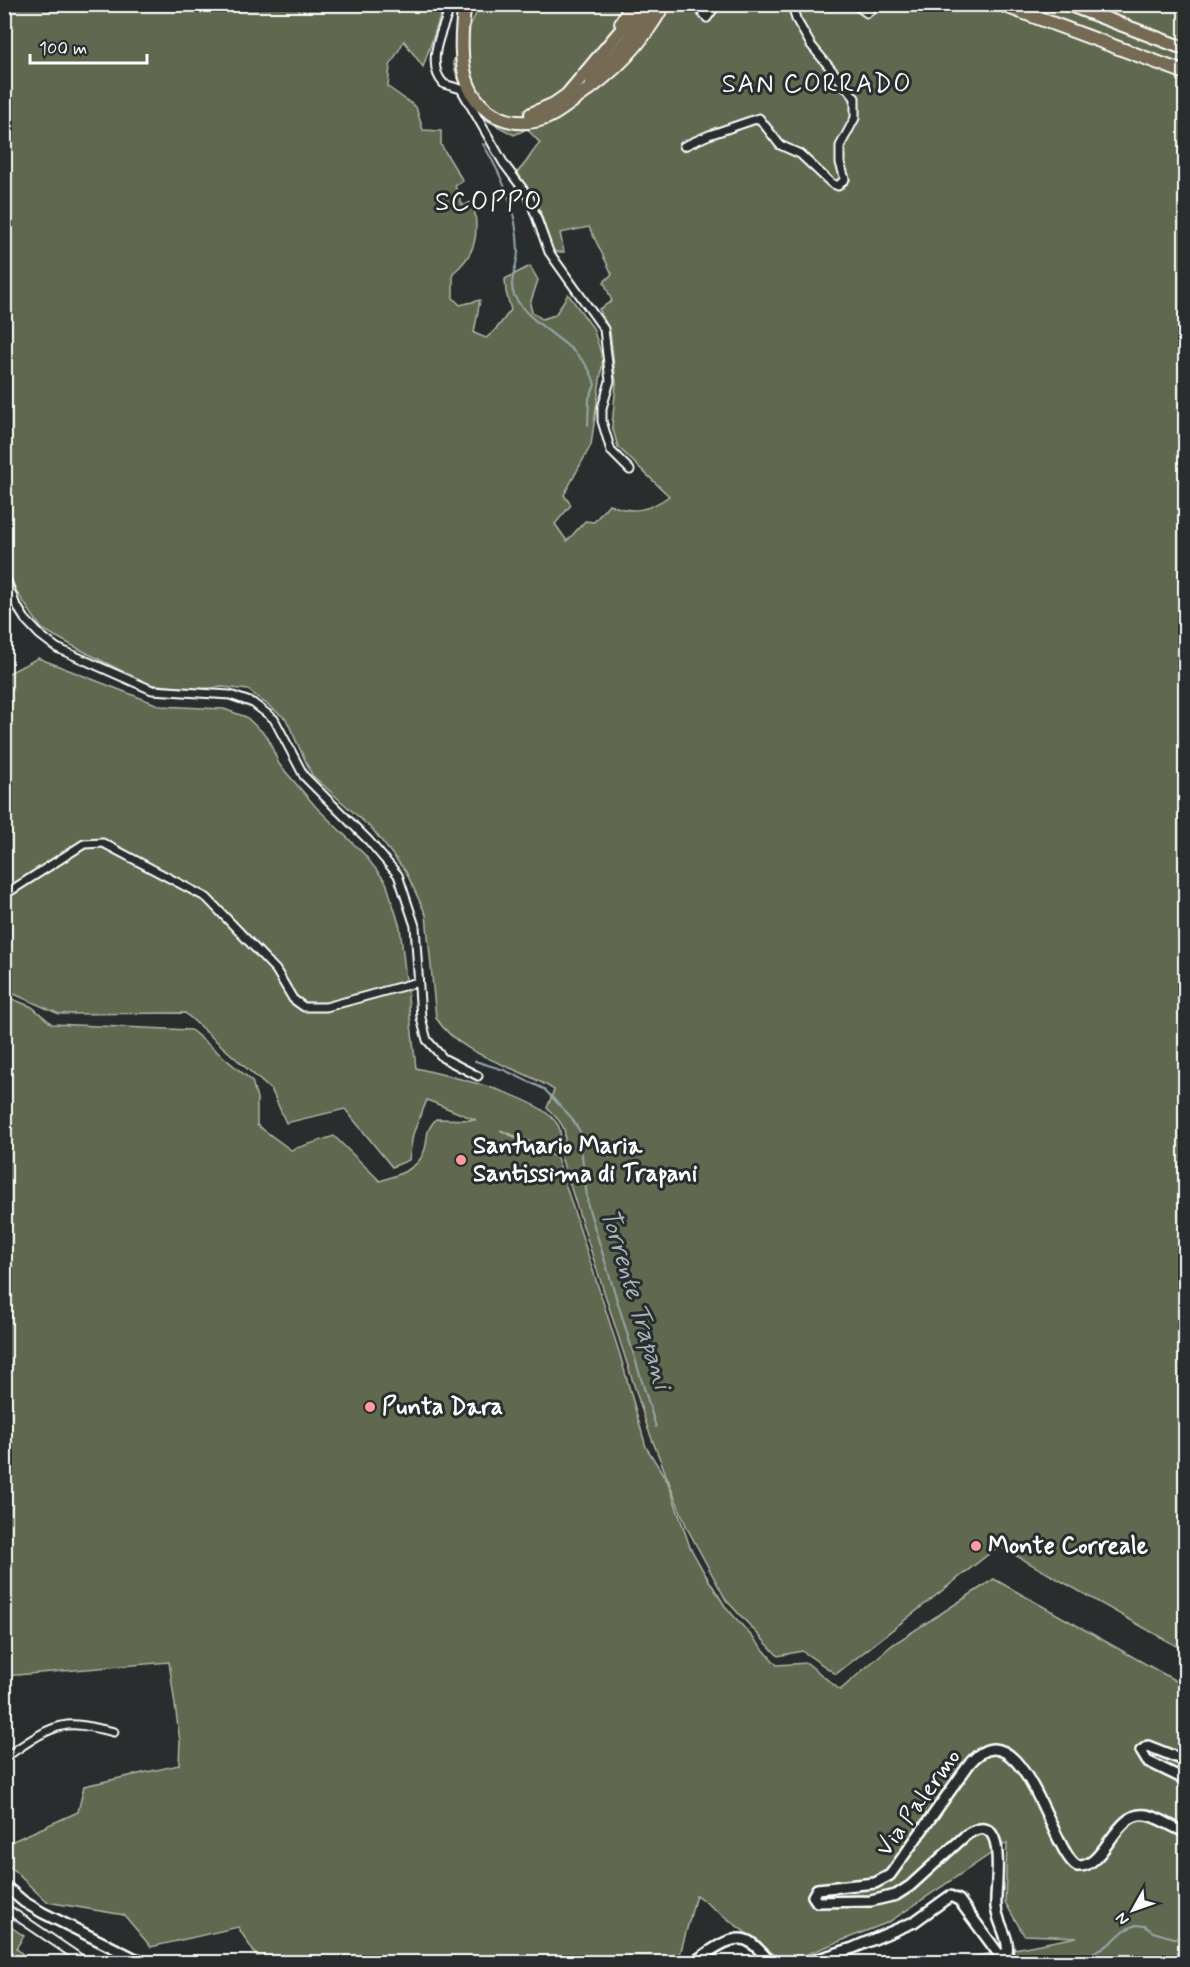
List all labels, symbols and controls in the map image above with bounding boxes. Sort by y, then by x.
scale bar [30,27,147,65]
text: 100 m [39,37,87,61]
district label: SAN CORRADO [722,68,912,102]
district label: SCOPPO [435,186,543,220]
place label: Santuario Maria Santissima di Trapani [473,1131,698,1190]
marker: Santuario Maria Santissima di Trapani [454,1153,468,1167]
water label: Torrente Trapani [591,1205,679,1396]
place label: Punta Dara [382,1392,503,1423]
marker: Punta Dara [363,1400,377,1414]
place label: Monte Correale [988,1531,1149,1562]
marker: Monte Correale [969,1539,983,1553]
street label: Via Palermo [870,1743,968,1863]
north arrow [1103,1880,1163,1940]
text: N [1111,1908,1134,1930]

